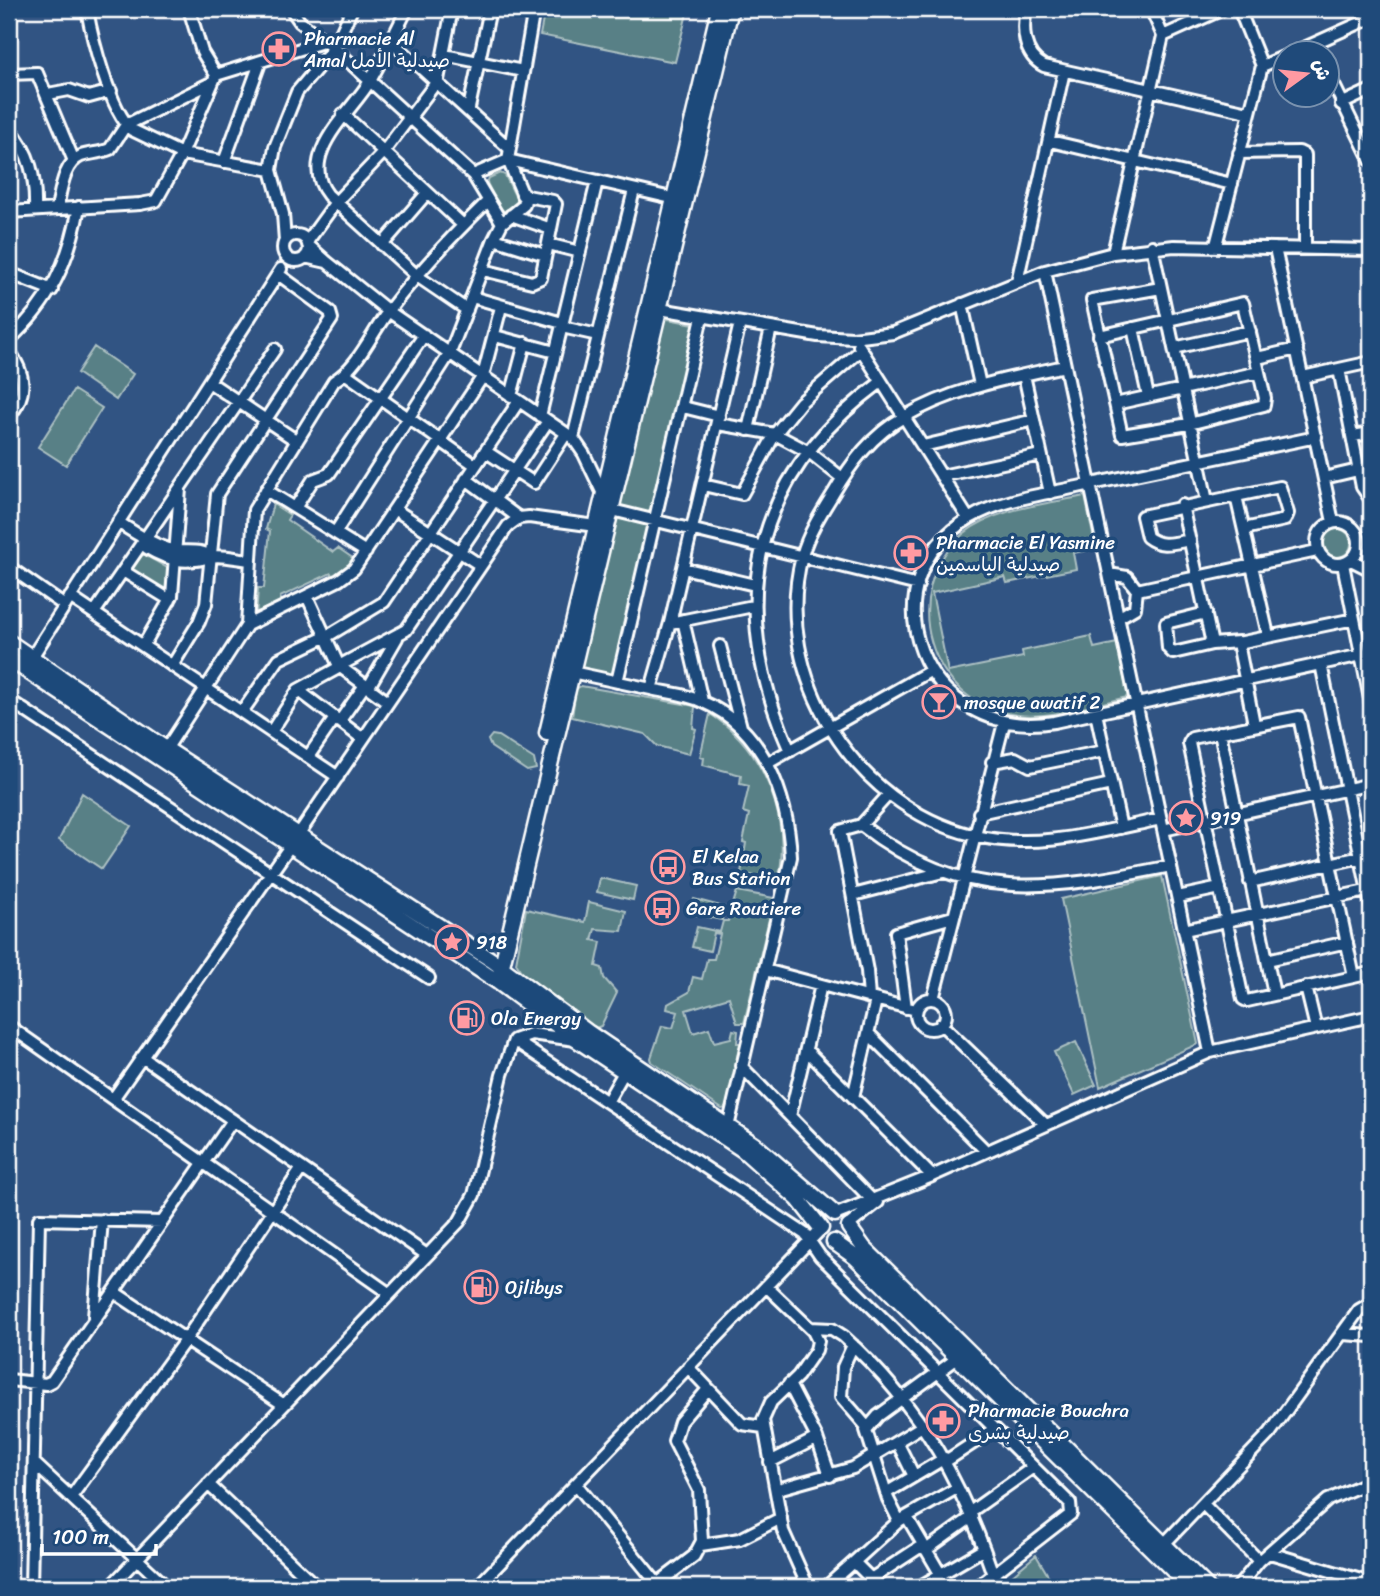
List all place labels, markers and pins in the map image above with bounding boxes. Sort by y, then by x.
place label: Pharmacie Al Amal صيدلية الأمل [303,22,450,77]
pharmacy icon: Pharmacie Al Amal صيدلية الأمل [260,30,298,68]
place label: Pharmacie El Yasmine صيدلية الياسمين [936,526,1115,581]
pharmacy icon: Pharmacie El Yasmine صيدلية الياسمين [892,534,930,572]
bar icon: mosque awatif 2 [920,683,958,721]
place label: mosque awatif 2 [964,686,1100,719]
place icon: 919 [1167,799,1205,837]
place label: 919 [1210,802,1241,835]
place label: El Kelaa Bus Station [692,840,790,895]
bus stop icon: El Kelaa Bus Station [649,848,687,886]
bus stop icon: Gare Routiere [643,889,681,927]
place label: Gare Routiere [686,892,801,925]
place icon: 918 [433,923,471,961]
place label: 918 [476,926,508,959]
fuel station icon: Ola Energy [448,999,486,1037]
place label: Ola Energy [491,1002,581,1035]
fuel station icon: Ojlibys [462,1268,500,1306]
place label: Ojlibys [505,1271,563,1304]
place label: Pharmacie Bouchra صيدلية بشرى [968,1394,1129,1449]
pharmacy icon: Pharmacie Bouchra صيدلية بشرى [924,1402,962,1440]

